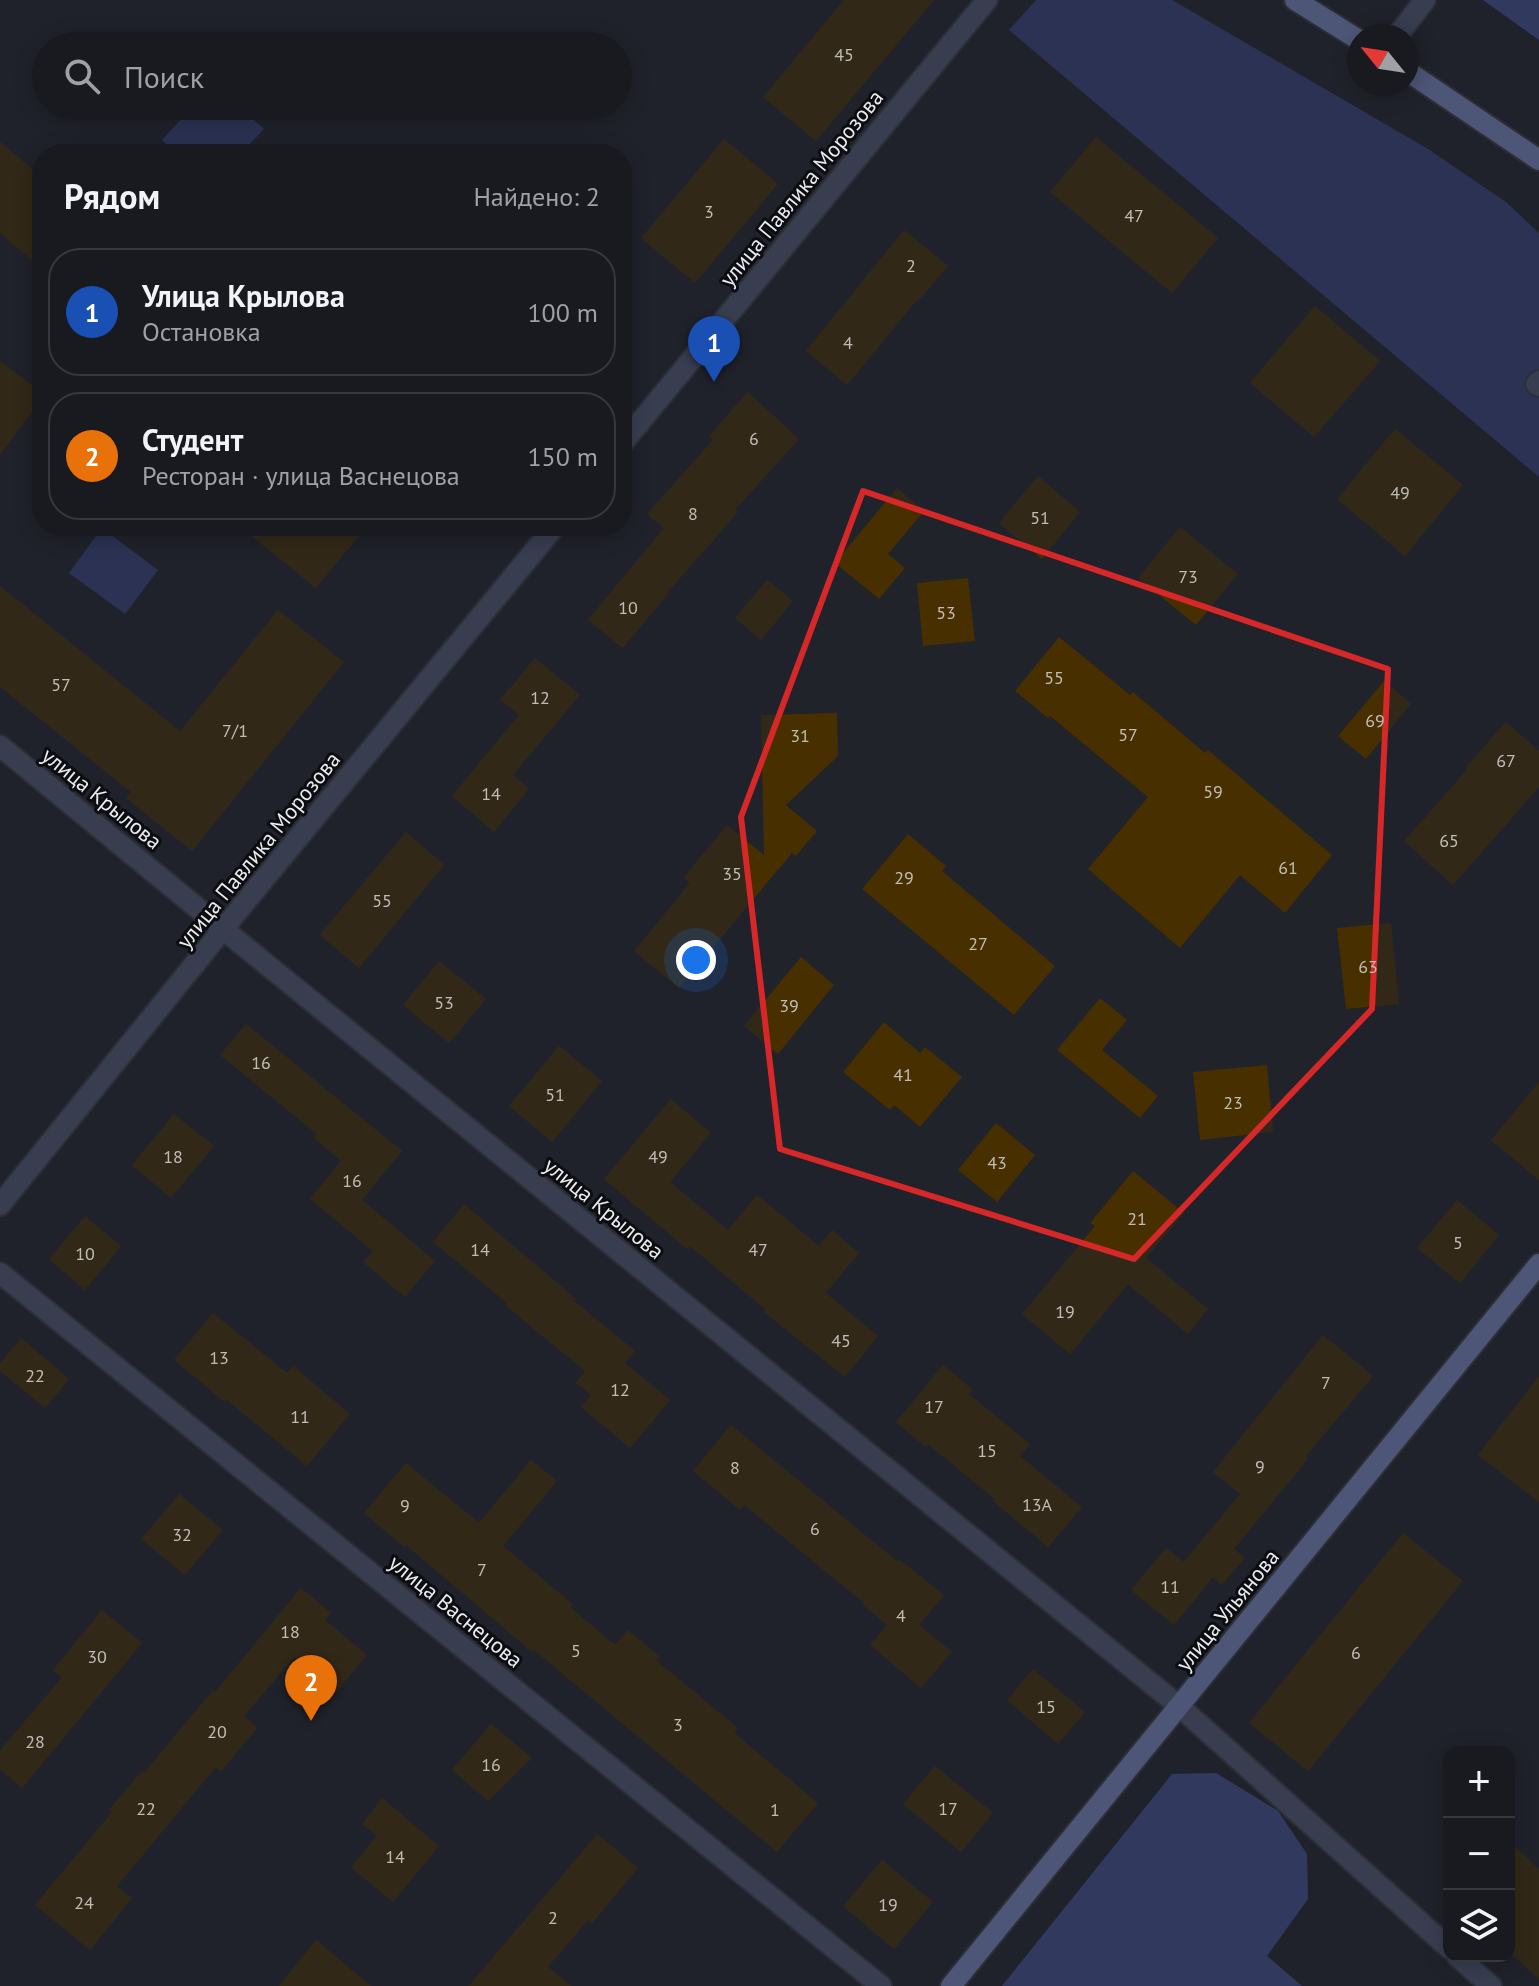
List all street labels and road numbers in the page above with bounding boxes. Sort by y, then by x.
street label: улица Павлика Морозова [713,84,889,292]
street label: улица Крылова [36,741,168,855]
street label: улица Павлика Морозова [170,746,346,954]
street label: улица Крылова [538,1151,670,1265]
street label: улица Ульянова [1169,1543,1285,1677]
street label: улица Васнецова [383,1548,529,1674]

